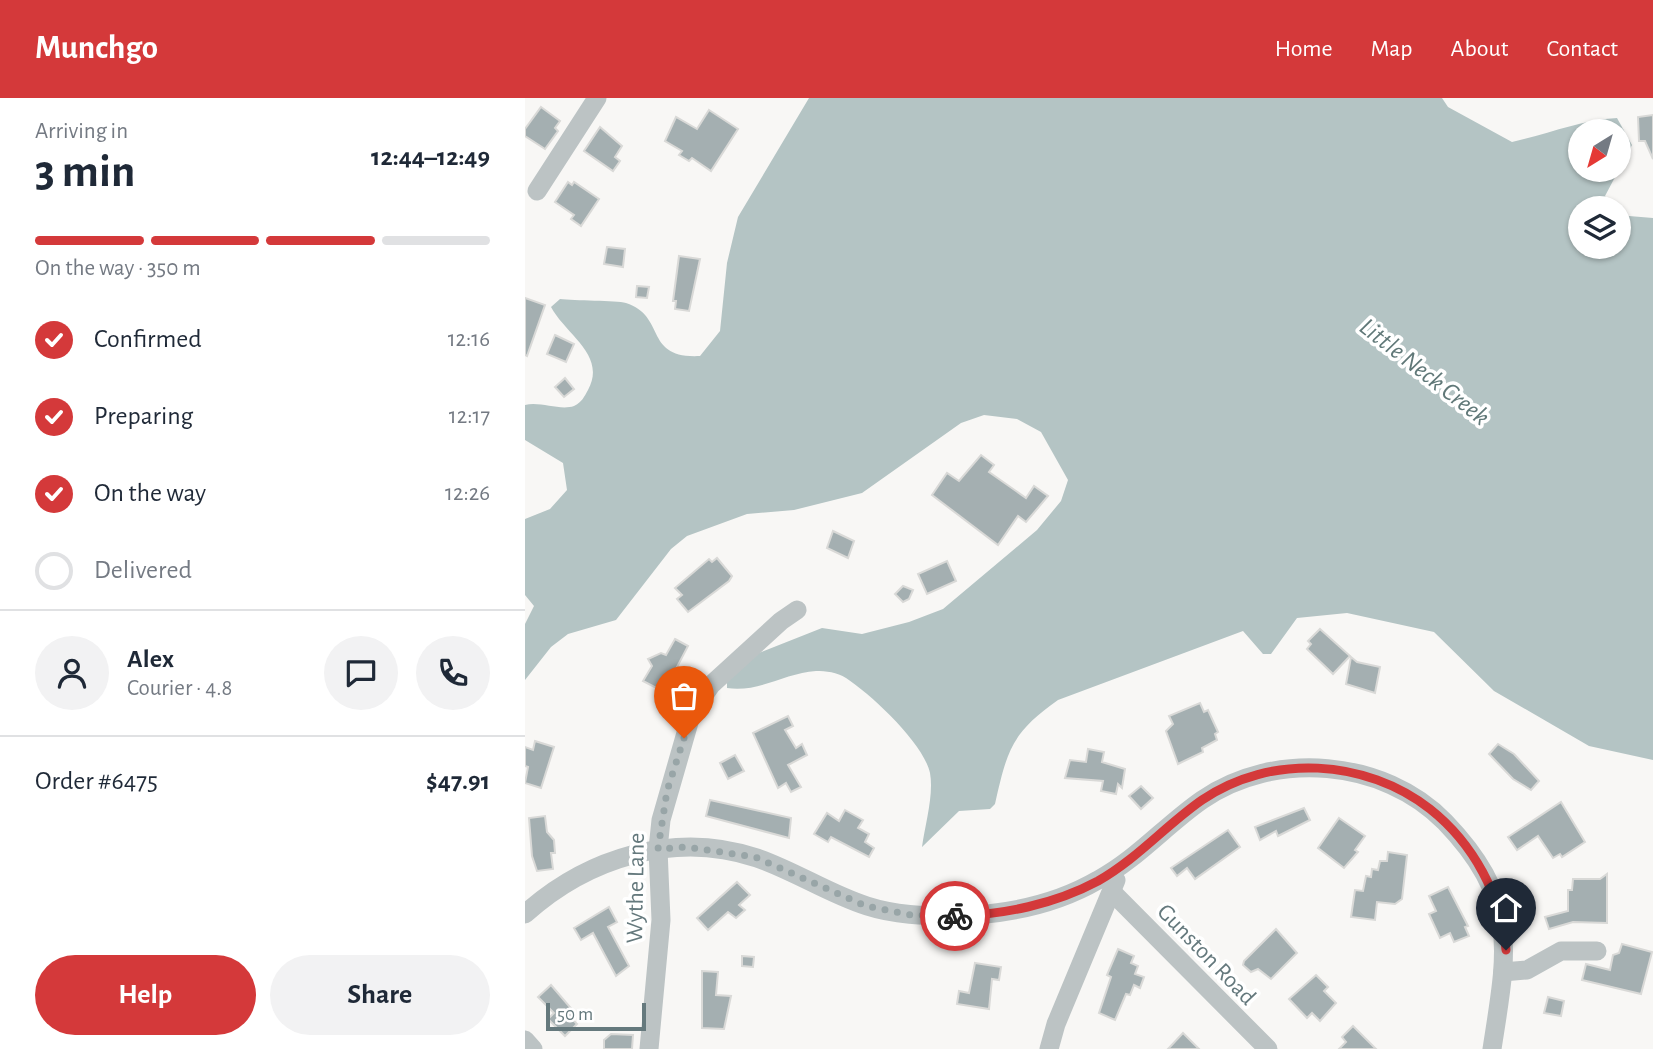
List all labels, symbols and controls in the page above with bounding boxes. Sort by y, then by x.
text: Munchgo [35,32,158,65]
text: Home [1275,37,1333,61]
text: Map [1371,37,1413,61]
text: About [1451,37,1508,61]
text: Contact [1546,37,1618,61]
north arrow [1568,119,1631,182]
map controls [1568,119,1631,259]
text: Arriving in [35,120,128,143]
text: 12:44–12:49 [371,144,490,170]
text: 3 min [35,149,135,195]
button: layers [1568,196,1631,259]
text: On the way · 350 m [35,257,201,280]
water label: Little Neck Creek [1355,313,1494,430]
icon: check [35,321,73,359]
text: Confirmed [94,326,202,352]
text: 12:16 [448,328,490,351]
icon: check [35,398,73,436]
text: Preparing [94,403,193,429]
text: 12:17 [449,405,490,428]
icon: check [35,475,73,513]
text: On the way [94,480,206,506]
text: 12:26 [445,482,490,505]
text: Delivered [94,557,192,583]
button: person [35,636,109,710]
button: chat [324,636,398,710]
button: phone [416,636,490,710]
text: Alex [127,646,174,672]
pin [654,666,714,738]
text: Courier · 4.8 [127,677,232,700]
icon: bag [665,677,703,715]
text: Order #6475 [35,768,158,794]
text: $47.91 [426,768,490,794]
street label: Wythe Lane [623,833,649,943]
pin [1476,878,1536,950]
courier [920,881,990,951]
icon: home [1487,889,1525,927]
icon: bike [936,897,974,935]
street label: Gunston Road [1152,900,1260,1010]
button: Help [35,955,256,1035]
button: Share [270,955,490,1035]
scale bar [546,1000,646,1032]
text: 50 m [557,1005,593,1024]

